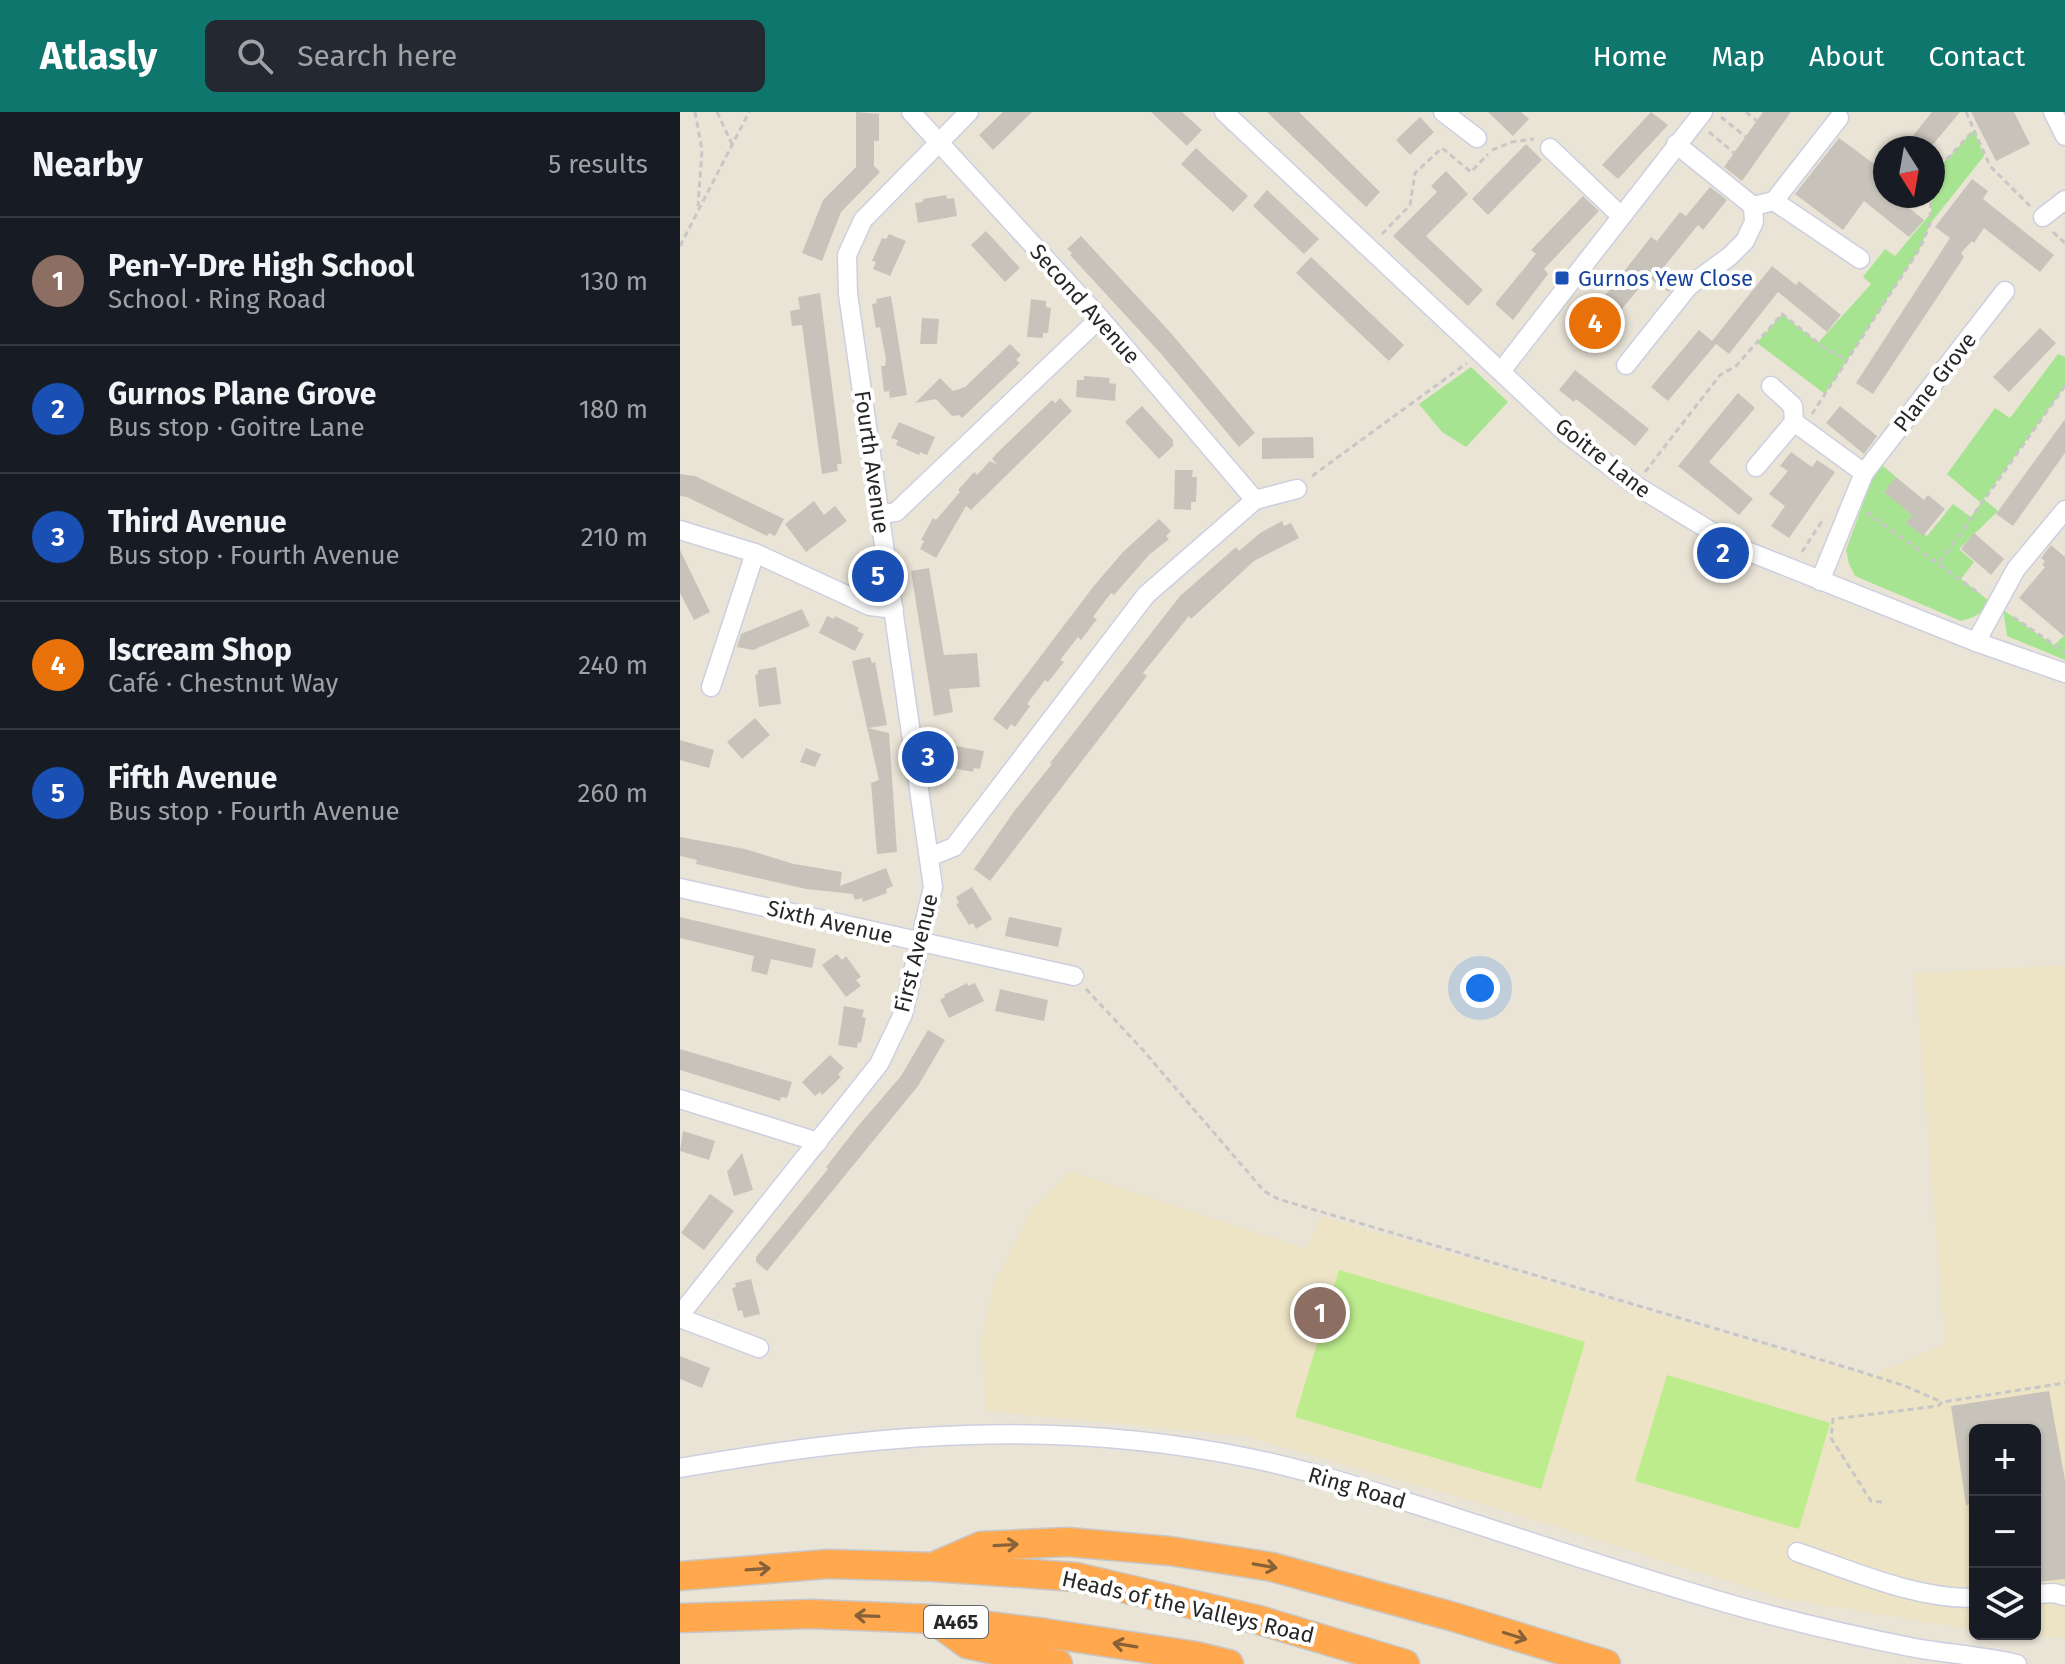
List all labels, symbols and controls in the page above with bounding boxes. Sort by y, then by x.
search box [205,20,765,92]
text: Atlasly [40,33,157,79]
icon: search [233,34,277,78]
text: Search here [297,38,457,74]
text: Home [1593,40,1667,73]
text: Map [1711,40,1765,73]
text: About [1809,40,1884,73]
text: Contact [1928,40,2025,73]
north arrow [1873,136,1945,208]
text: Nearby [32,144,143,185]
text: 5 results [548,149,648,180]
street label: Second Avenue [1024,239,1146,369]
text: Pen-Y-Dre High School [108,248,414,284]
place label: Gurnos Yew Close [1578,265,1753,292]
text: 1 [52,266,64,297]
text: 130 m [580,266,648,297]
marker: Gurnos Yew Close [1553,269,1571,287]
text: School · Ring Road [108,284,327,315]
pin: 4 [1569,293,1621,353]
street label: Plane Grove [1888,327,1982,437]
text: Gurnos Plane Grove [108,376,376,412]
street label: Fourth Avenue [849,389,895,535]
text: 2 [51,394,65,425]
text: 180 m [579,394,648,425]
text: Bus stop · Goitre Lane [108,412,365,443]
street label: Goitre Lane [1550,412,1656,504]
text: Third Avenue [108,504,287,540]
text: 3 [51,522,65,553]
text: 210 m [581,522,648,553]
pin: 2 [1697,523,1749,583]
text: Bus stop · Fourth Avenue [108,540,400,571]
pin: 5 [852,546,904,606]
text: Iscream Shop [108,632,292,668]
text: 4 [51,650,65,681]
text: 240 m [578,650,648,681]
text: Café · Chestnut Way [108,668,338,699]
pin: 3 [902,727,954,787]
text: Fifth Avenue [108,760,277,796]
text: 5 [51,778,65,809]
text: 260 m [578,778,648,809]
text: Bus stop · Fourth Avenue [108,796,400,827]
street label: First Avenue [888,891,944,1015]
street label: Sixth Avenue [764,894,896,950]
your location [1460,968,1500,1008]
pin: 1 [1294,1283,1346,1343]
map controls [1969,1424,2041,1640]
button: + [1969,1424,2041,1496]
street label: Ring Road [1305,1461,1409,1515]
button: − [1969,1496,2041,1568]
one-way arrow [992,1537,1019,1552]
one-way arrow [1251,1559,1277,1574]
one-way arrow [744,1562,771,1577]
street label: Heads of the Valleys Road [1059,1565,1317,1649]
button: layers [1969,1568,2041,1640]
road number: A465 [924,1606,988,1638]
one-way arrow [854,1609,881,1624]
one-way arrow [1502,1629,1527,1644]
one-way arrow [1113,1637,1138,1652]

